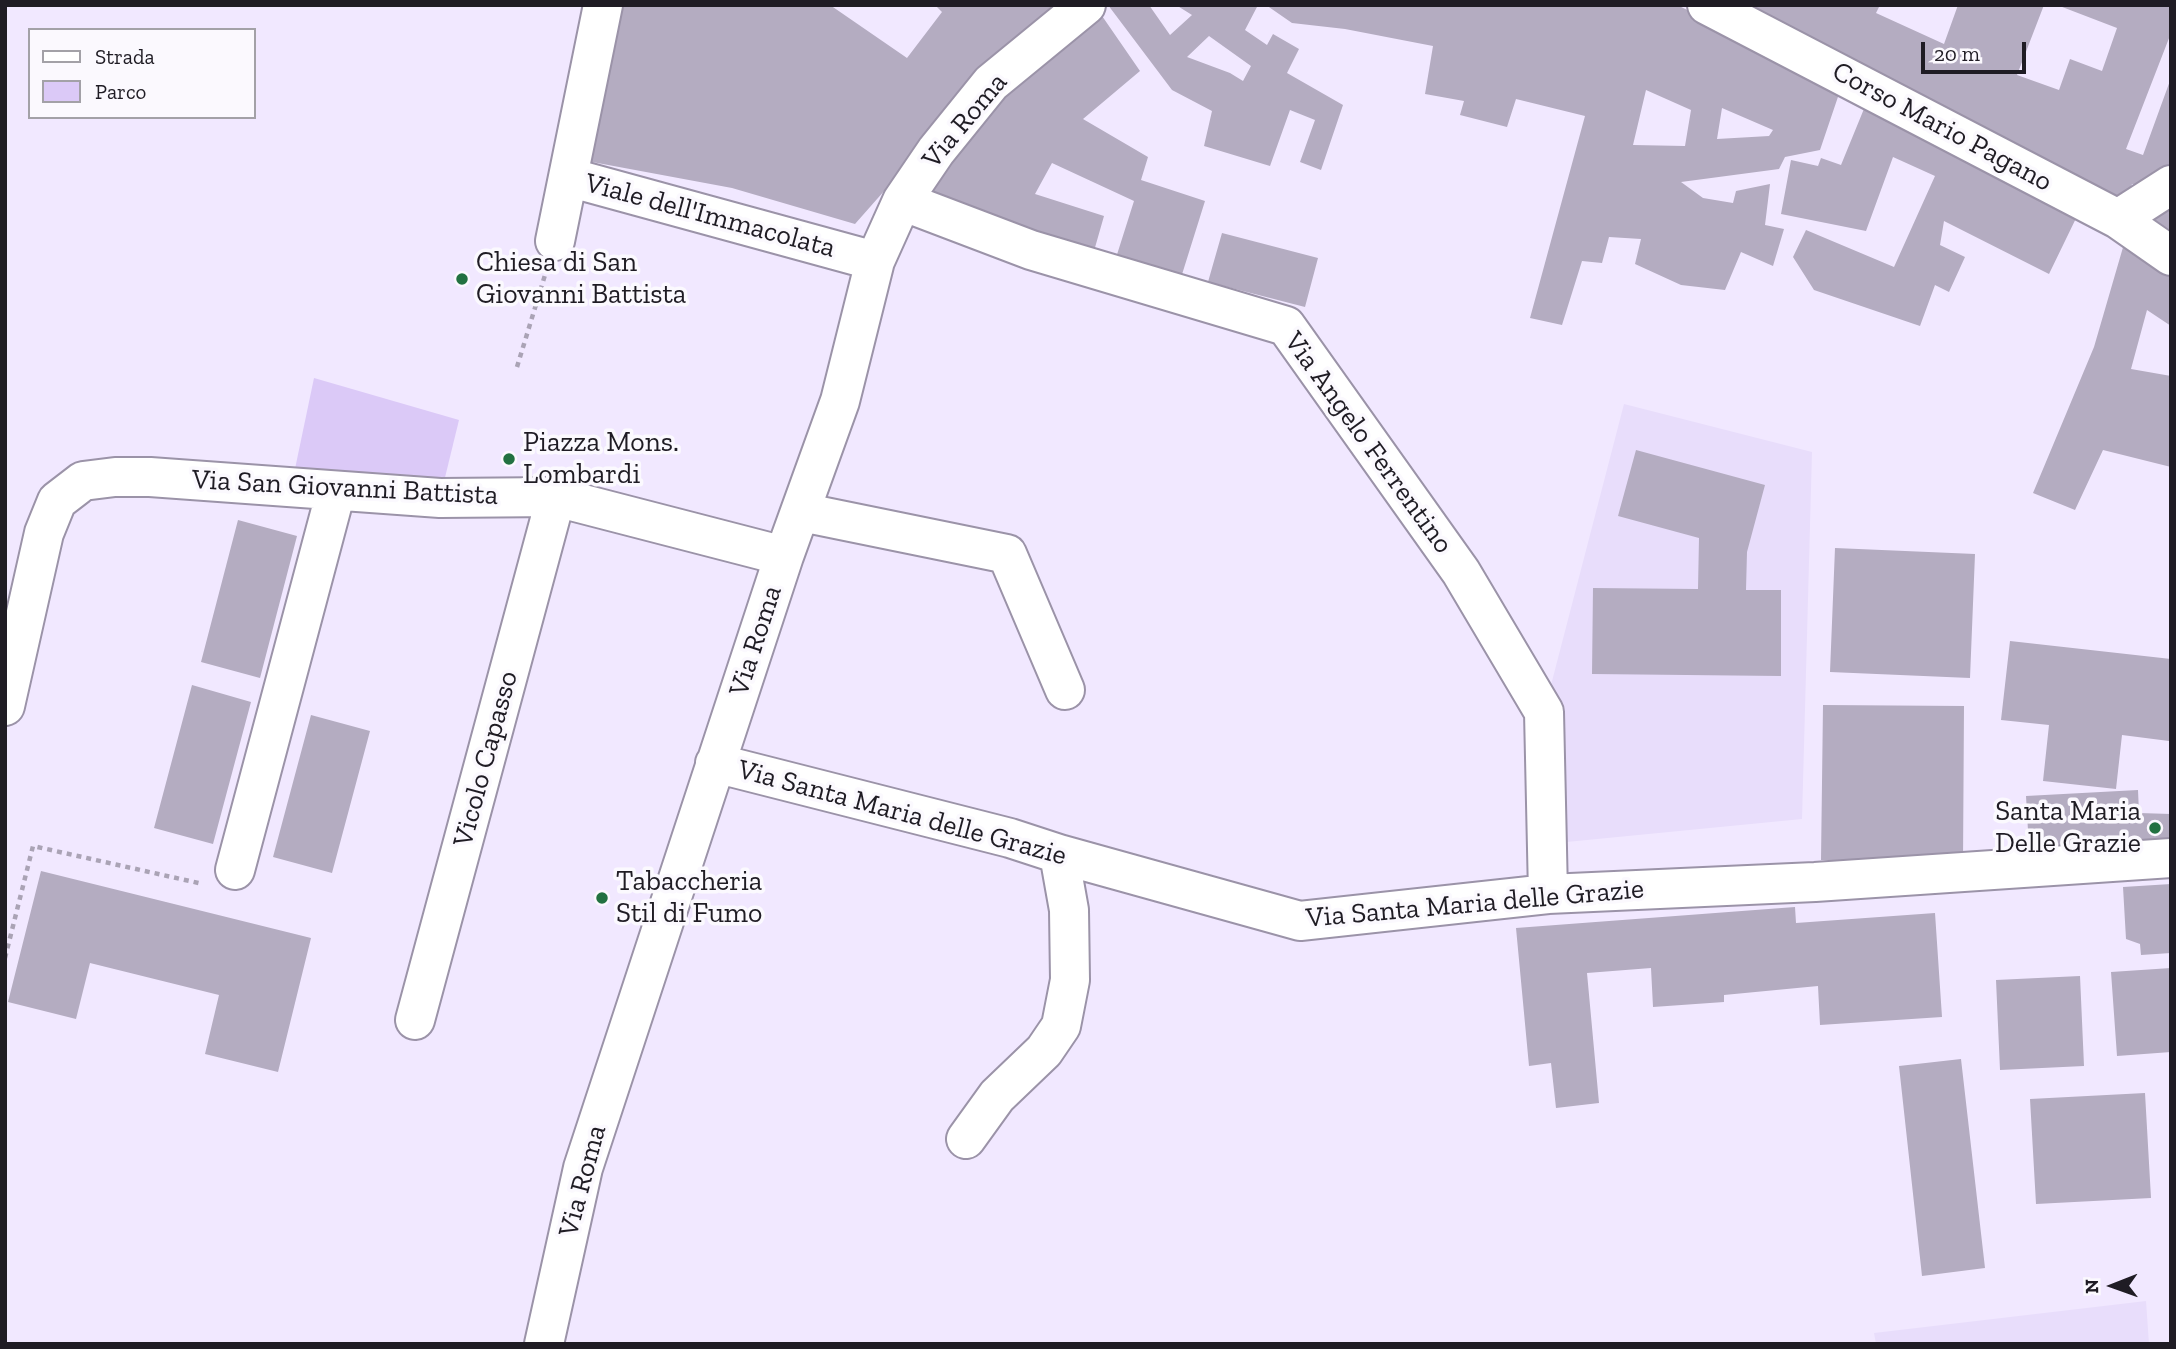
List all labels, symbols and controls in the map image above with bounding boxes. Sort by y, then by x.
legend [28,28,256,119]
scale bar [1924,28,2029,72]
text: 20 m [1934,41,1980,66]
text: Strada [95,44,155,69]
street label: Corso Mario Pagano [1826,55,2058,199]
street label: Via Roma [915,66,1015,176]
text: Parco [95,79,146,104]
street label: Viale dell'Immacolata [581,166,839,266]
place label: Chiesa di San Giovanni Battista [476,246,686,312]
marker: Chiesa di San Giovanni Battista [454,271,470,287]
street label: Via Angelo Ferrentino [1276,326,1460,560]
place label: Piazza Mons. Lombardi [523,426,679,492]
marker: Piazza Mons. Lombardi [501,451,517,467]
street label: Via San Giovanni Battista [191,463,499,513]
street label: Via Roma [722,581,790,701]
street label: Vicolo Capasso [446,668,526,850]
street label: Via Santa Maria delle Grazie [734,753,1070,873]
place label: Santa Maria Delle Grazie [1995,795,2141,861]
marker: Santa Maria Delle Grazie [2147,820,2163,836]
place label: Tabaccheria Stil di Fumo [616,865,762,931]
street label: Via Santa Maria delle Grazie [1305,872,1645,936]
marker: Tabaccheria Stil di Fumo [594,890,610,906]
street label: Via Roma [552,1121,614,1241]
north arrow [2078,1251,2148,1321]
text: N [2080,1279,2103,1294]

